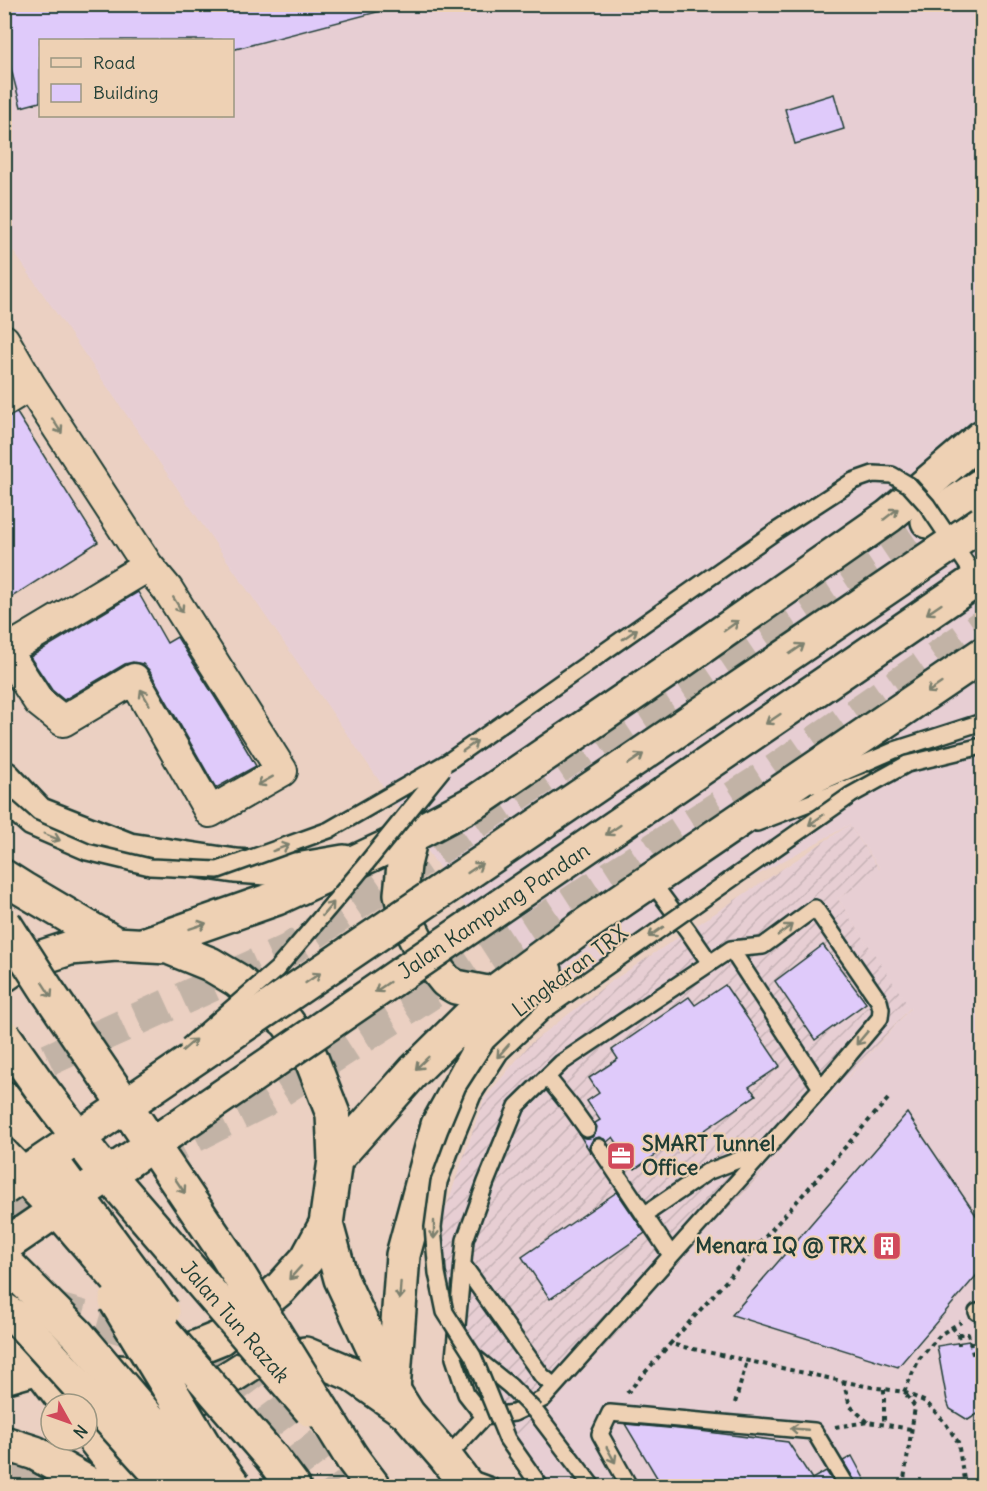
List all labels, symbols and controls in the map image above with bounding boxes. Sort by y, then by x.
legend [39,39,234,117]
text: Road [93,51,136,74]
text: Building [93,81,158,104]
one-way arrow [52,417,64,434]
one-way arrow [882,508,898,521]
one-way arrow [172,596,184,613]
one-way arrow [927,603,943,615]
one-way arrow [723,620,739,632]
one-way arrow [621,628,637,640]
one-way arrow [788,643,805,655]
one-way arrow [926,682,943,694]
one-way arrow [138,689,150,706]
one-way arrow [766,713,782,725]
one-way arrow [462,740,478,752]
one-way arrow [627,752,644,764]
one-way arrow [257,775,274,787]
one-way arrow [808,814,825,826]
one-way arrow [605,824,621,836]
one-way arrow [43,832,61,843]
street label: Jalan Kampung Pandan [393,836,595,985]
one-way arrow [271,841,289,852]
one-way arrow [466,862,482,874]
one-way arrow [321,902,335,917]
street label: Lingkaran TRX [507,918,633,1023]
one-way arrow [189,919,207,930]
one-way arrow [776,924,792,937]
one-way arrow [649,926,665,938]
one-way arrow [305,972,321,984]
one-way arrow [41,981,53,997]
one-way arrow [375,981,391,993]
one-way arrow [856,1030,869,1046]
one-way arrow [181,1038,196,1052]
one-way arrow [496,1043,510,1058]
one-way arrow [414,1056,429,1070]
place label: SMART Tunnel Office [642,1130,775,1181]
office icon: SMART Tunnel Office [605,1140,637,1172]
one-way arrow [174,1177,186,1194]
one-way arrow [428,1220,440,1239]
building icon: Menara IQ @ TRX [871,1230,903,1262]
place label: Menara IQ @ TRX [695,1232,867,1259]
street label: Jalan Tun Razak [175,1255,296,1388]
one-way arrow [288,1265,302,1280]
one-way arrow [395,1280,406,1300]
north arrow [39,1392,99,1452]
text: N [69,1421,92,1442]
one-way arrow [790,1423,809,1434]
one-way arrow [606,1445,617,1463]

